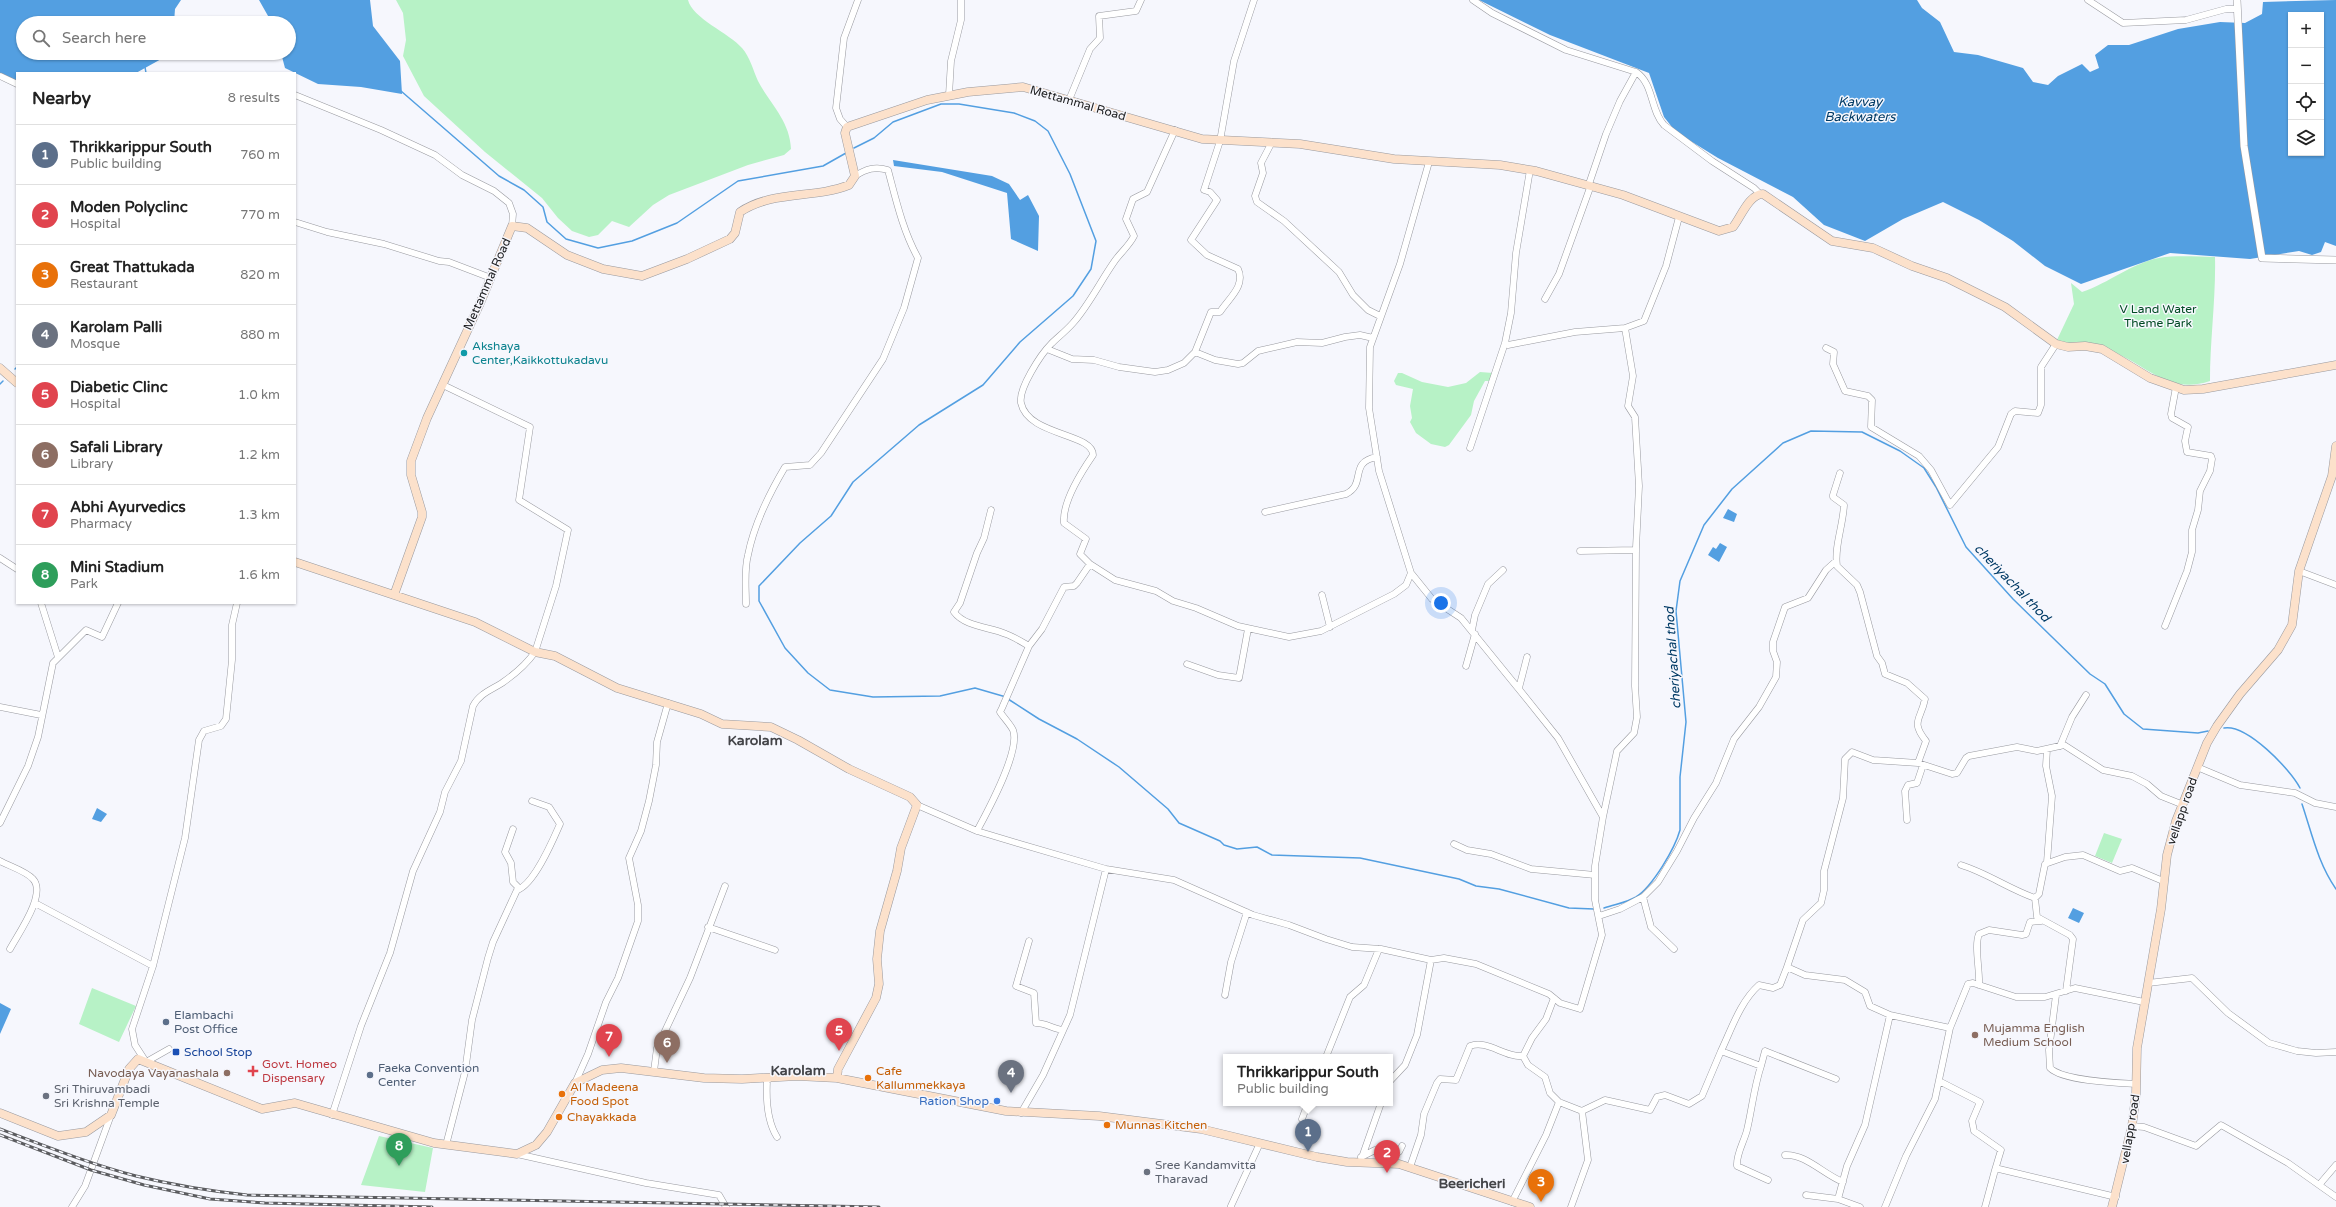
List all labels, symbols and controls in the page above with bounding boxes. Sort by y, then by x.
map controls [2288,12,2324,156]
button: + [2288,12,2324,48]
search box [16,16,296,60]
icon: search [30,27,52,49]
text: Search here [62,29,146,47]
button: − [2288,48,2324,84]
street label: Mettammal Road [1028,83,1128,123]
button: locate [2288,84,2324,120]
text: Nearby [32,88,91,109]
text: 8 results [228,90,280,106]
water label: Kavvay Backwaters [1824,94,1896,125]
button: layers [2288,120,2324,156]
text: Thrikkarippur South [70,138,212,156]
text: 1 [41,147,49,163]
text: 760 m [240,147,280,163]
text: Public building [70,156,162,172]
text: Moden Polyclinc [70,198,188,216]
text: 2 [41,207,49,223]
text: 770 m [240,207,280,223]
text: Hospital [70,216,121,232]
street label: Mettammal Road [460,236,514,332]
text: Great Thattukada [70,258,195,276]
text: 3 [41,267,49,283]
text: 820 m [240,267,280,283]
text: Restaurant [70,276,138,292]
park label: V Land Water Theme Park [2119,302,2197,330]
text: Karolam Palli [70,318,162,336]
text: 4 [41,327,49,343]
text: 880 m [240,327,280,343]
text: Mosque [70,336,120,352]
place label: Akshaya Center,Kaikkottukadavu [472,339,608,367]
marker: Akshaya Center,Kaikkottukadavu [459,348,469,358]
text: Diabetic Clinc [70,378,168,396]
text: 5 [41,387,49,403]
text: 1.0 km [238,387,280,403]
text: Hospital [70,396,121,412]
text: Safali Library [70,438,163,456]
text: 6 [41,447,49,463]
text: 1.2 km [238,447,280,463]
text: Library [70,456,113,472]
text: Abhi Ayurvedics [70,498,186,516]
text: 7 [41,507,49,523]
text: 1.3 km [238,507,280,523]
text: Pharmacy [70,516,132,532]
water label: cheriyachal thod [1971,541,2055,627]
text: Mini Stadium [70,558,164,576]
text: 8 [41,567,49,583]
text: 1.6 km [238,567,280,583]
text: Park [70,576,98,592]
your location [1431,593,1451,613]
water label: cheriyachal thod [1661,605,1685,710]
district label: Karolam [727,732,783,749]
street label: vellapp road [2164,776,2200,846]
place label: Elambachi Post Office [174,1008,238,1036]
marker: Elambachi Post Office [161,1017,171,1027]
pin: 5 [826,1018,852,1051]
place label: Mujamma English Medium School [1983,1021,2085,1049]
pin: 7 [596,1024,622,1057]
pin: 6 [654,1030,680,1063]
marker: Mujamma English Medium School [1970,1030,1980,1040]
place label: School Stop [184,1045,252,1059]
marker: School Stop [171,1047,181,1057]
popup [1223,1054,1393,1106]
place label: Govt. Homeo Dispensary [262,1057,337,1085]
pin: 4 [998,1060,1024,1093]
place label: Faeka Convention Center [378,1061,479,1089]
district label: Karolam [770,1062,826,1079]
text: Thrikkarippur South [1237,1063,1379,1081]
place label: Cafe Kallummekkaya [876,1064,966,1092]
marker: Govt. Homeo Dispensary [247,1065,259,1077]
place label: Navodaya Vayanashala [88,1066,219,1080]
marker: Navodaya Vayanashala [222,1068,232,1078]
marker: Faeka Convention Center [365,1070,375,1080]
marker: Cafe Kallummekkaya [863,1073,873,1083]
place label: Al Madeena Food Spot [570,1080,639,1108]
text: Public building [1237,1081,1329,1097]
place label: Sri Thiruvambadi Sri Krishna Temple [54,1082,160,1110]
marker: Al Madeena Food Spot [557,1089,567,1099]
marker: Sri Thiruvambadi Sri Krishna Temple [41,1091,51,1101]
street label: vellapp road [2118,1093,2142,1165]
place label: Ration Shop [919,1094,989,1108]
marker: Ration Shop [992,1096,1002,1106]
place label: Chayakkada [567,1110,636,1124]
marker: Chayakkada [554,1112,564,1122]
place label: Munnas Kitchen [1115,1118,1207,1132]
pin: 1 [1295,1119,1321,1152]
marker: Munnas Kitchen [1102,1120,1112,1130]
pin: 8 [386,1133,412,1166]
pin: 2 [1374,1140,1400,1173]
place label: Sree Kandamvitta Tharavad [1155,1158,1256,1186]
marker: Sree Kandamvitta Tharavad [1142,1167,1152,1177]
pin: 3 [1528,1169,1554,1202]
district label: Beericheri [1438,1175,1506,1192]

